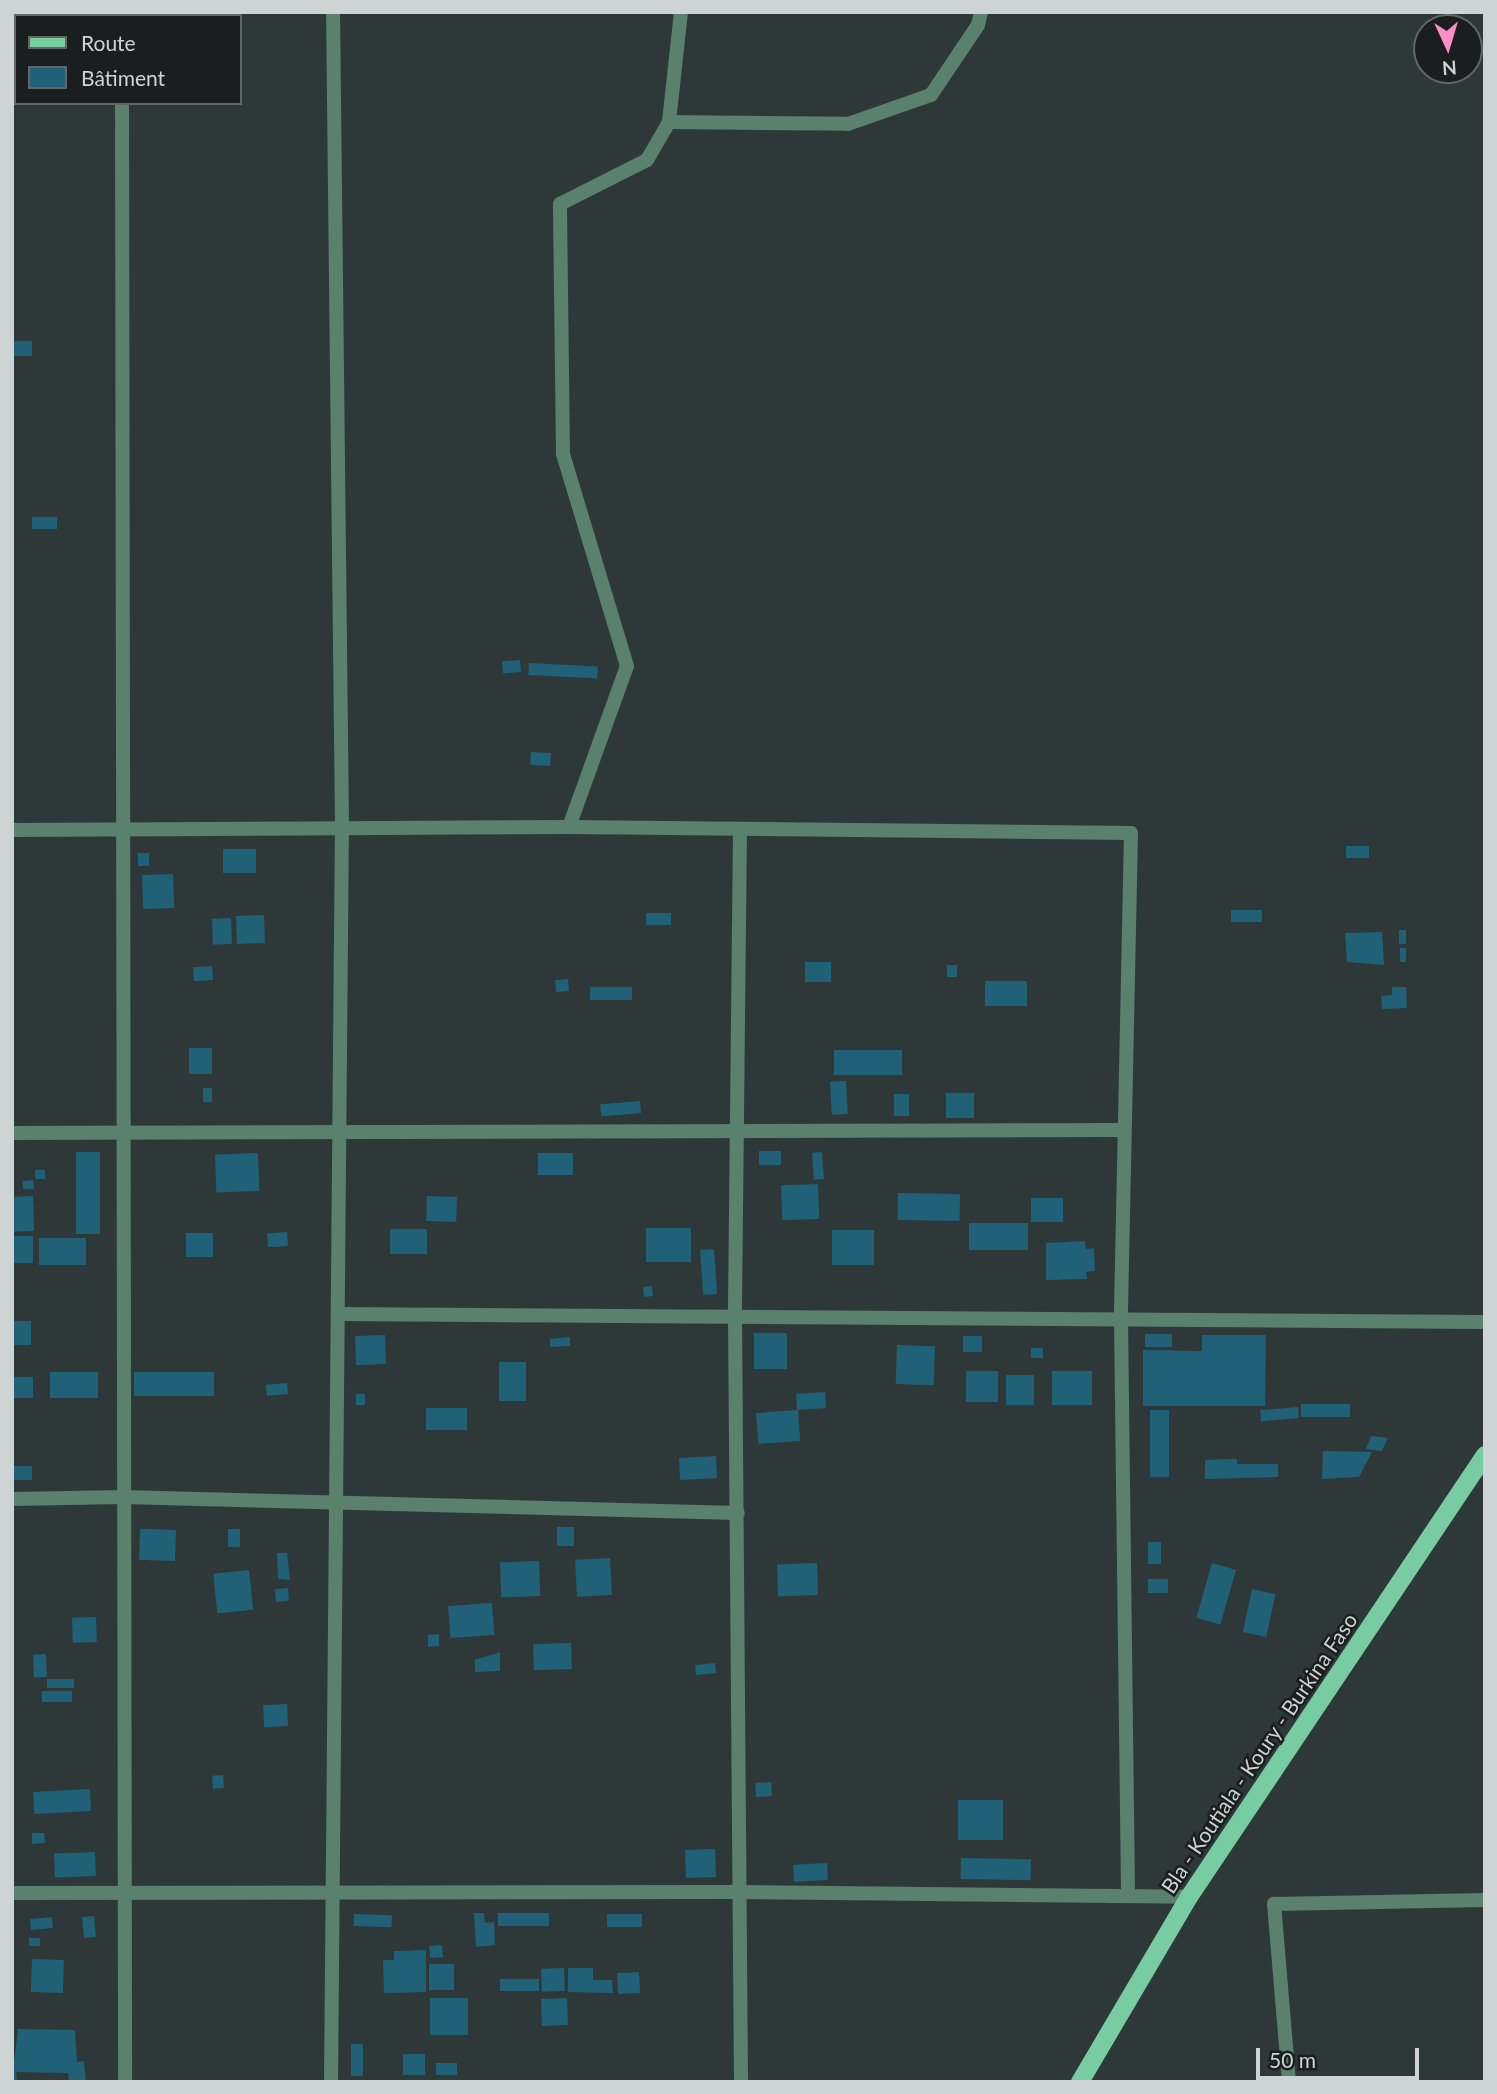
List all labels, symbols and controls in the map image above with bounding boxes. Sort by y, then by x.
legend [14,14,242,105]
north arrow [1413,14,1483,84]
text: Route [81,30,136,55]
text: N [1441,56,1457,80]
text: Bâtiment [81,65,165,90]
street label: Bla - Koutiala - Koury - Burkina Faso [1155,1608,1363,1898]
scale bar [1259,2035,1422,2078]
text: 50 m [1269,2047,1316,2072]

